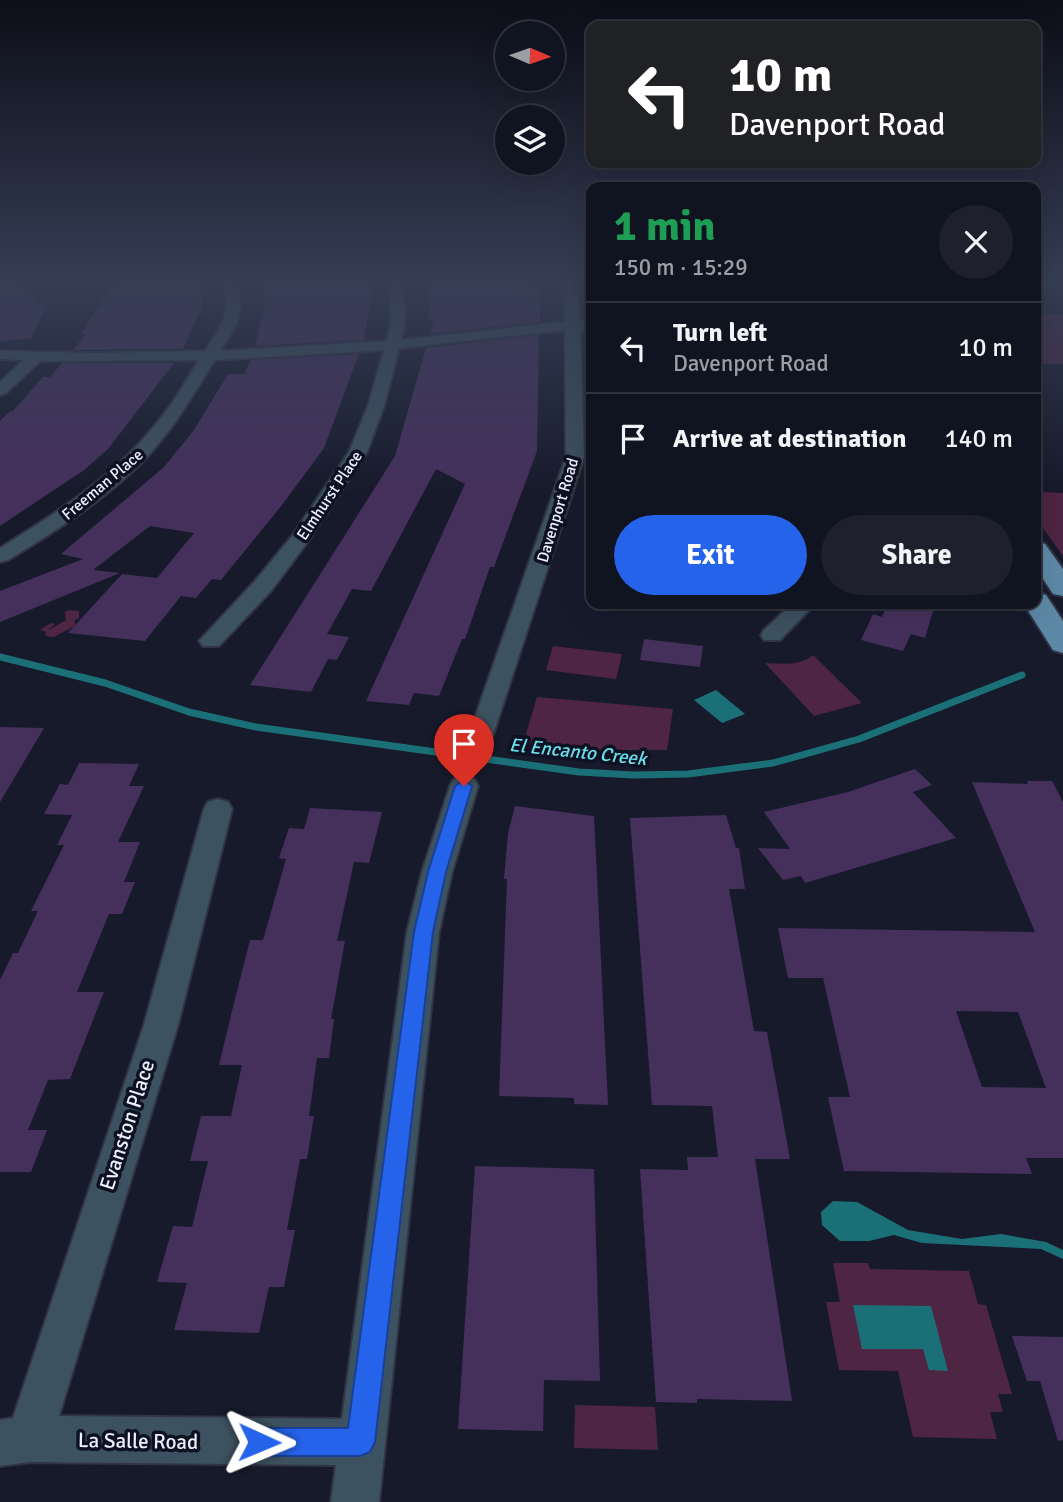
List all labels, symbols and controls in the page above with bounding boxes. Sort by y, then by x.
north arrow [495,21,565,91]
map controls [495,21,565,175]
text: 10 m [729,45,832,105]
icon: left [614,49,705,140]
button: layers [495,105,565,175]
text: Davenport Road [729,105,946,144]
text: 1 min [614,201,715,252]
button: close [939,205,1013,279]
text: 150 m · 15:29 [614,253,748,282]
text: Turn left [673,317,767,349]
icon: left [614,329,652,367]
text: 10 m [958,332,1013,364]
text: Davenport Road [673,349,829,378]
icon: arrive [614,420,652,458]
text: Arrive at destination [673,423,906,455]
text: 140 m [944,423,1013,455]
street label: Freeman Place [58,445,147,525]
street label: Elmhurst Place [293,447,367,544]
street label: Davenport Road [533,456,583,565]
button: Exit [614,515,807,595]
button: Share [821,515,1013,595]
pin [434,714,494,786]
icon: arrive [445,725,483,763]
water label: El Encanto Creek [508,733,649,771]
street label: Evanston Place [94,1057,160,1193]
position arrow [222,1405,296,1479]
street label: La Salle Road [78,1427,198,1455]

